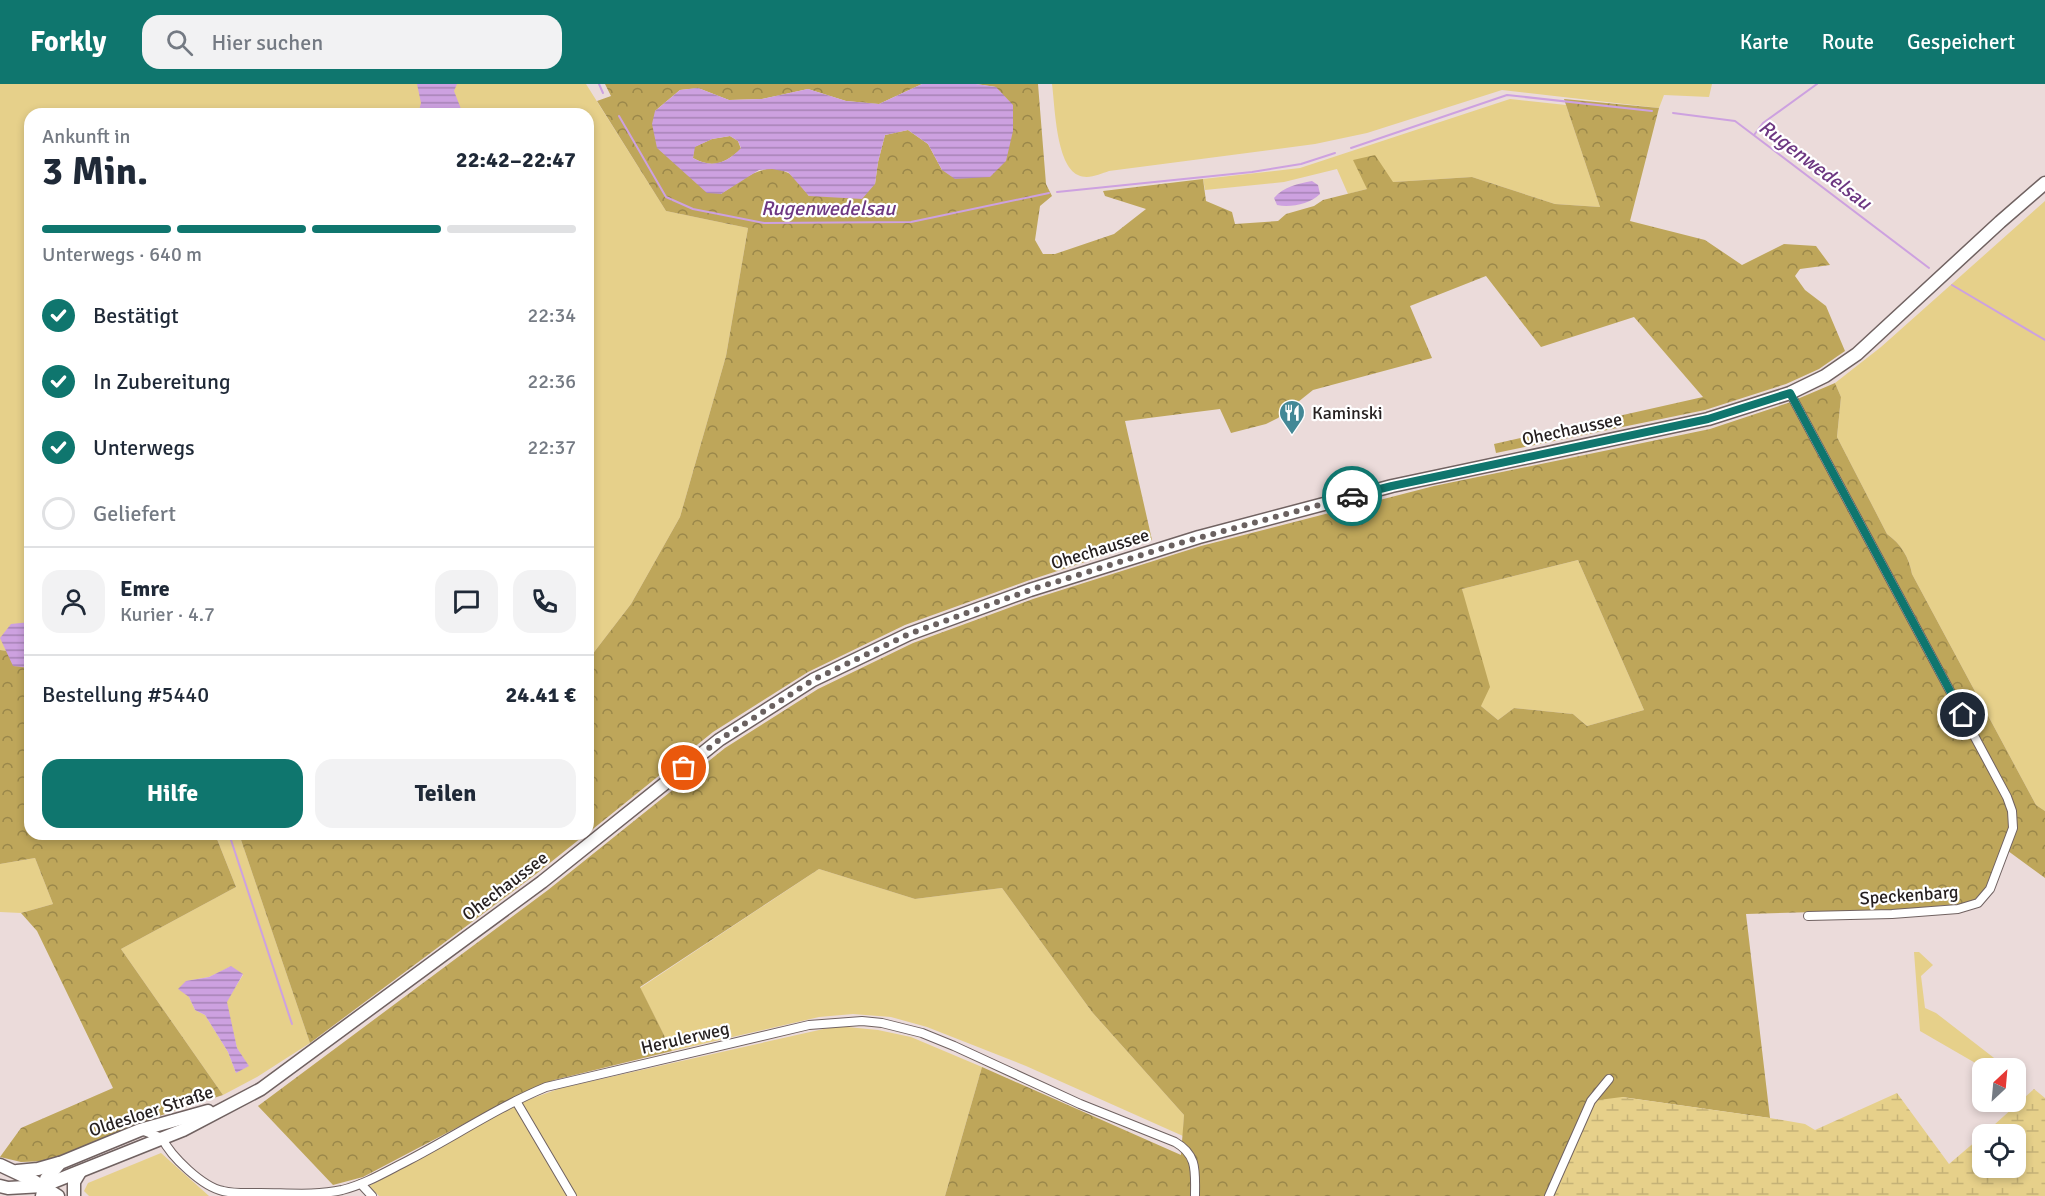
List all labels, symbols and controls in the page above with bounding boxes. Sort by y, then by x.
search box [142,15,562,69]
text: Forkly [30,25,106,59]
icon: search [163,26,196,59]
text: Hier suchen [211,29,323,56]
text: Karte [1740,29,1789,55]
text: Route [1822,29,1874,55]
text: Gespeichert [1907,29,2015,55]
water label: Rugenwedelsau [1754,115,1877,216]
text: Ankunft in [42,124,130,149]
text: 22:42–22:47 [456,146,576,173]
text: 3 Min. [42,147,148,195]
water label: Rugenwedelsau [761,196,896,221]
text: Unterwegs · 640 m [42,242,202,267]
icon: check [42,299,75,332]
text: Bestätigt [93,302,179,329]
text: 22:34 [527,303,576,328]
icon: check [42,365,75,398]
text: In Zubereitung [93,368,231,395]
text: 22:36 [527,369,576,394]
restaurant icon: Kaminski [1277,398,1307,436]
place label: Kaminski [1312,402,1383,424]
street label: Ohechaussee [1520,408,1624,450]
icon: check [42,431,75,464]
text: Unterwegs [93,434,195,461]
text: 22:37 [527,435,576,460]
courier [1322,466,1382,526]
icon: car [1336,480,1369,513]
text: Geliefert [93,500,176,527]
street label: Ohechaussee [1048,524,1152,574]
button: person [42,570,105,633]
button: chat [435,570,498,633]
button: phone [513,570,576,633]
text: Emre [120,575,170,602]
text: Kurier · 4.7 [120,602,215,627]
text: Bestellung #5440 [42,681,209,708]
text: 24.41 € [505,681,576,708]
pin [1937,689,1988,740]
icon: home [1946,698,1979,731]
pin [658,742,709,793]
icon: bag [667,751,700,784]
button: Hilfe [42,759,303,828]
button: Teilen [315,759,576,828]
street label: Ohechaussee [458,847,552,925]
street label: Speckenbarg [1859,881,1959,909]
street label: Herulerweg [639,1017,731,1059]
north arrow [1972,1058,2026,1112]
map controls [1972,1058,2026,1178]
street label: Oldesloer Straße [86,1080,216,1142]
button: locate [1972,1124,2026,1178]

